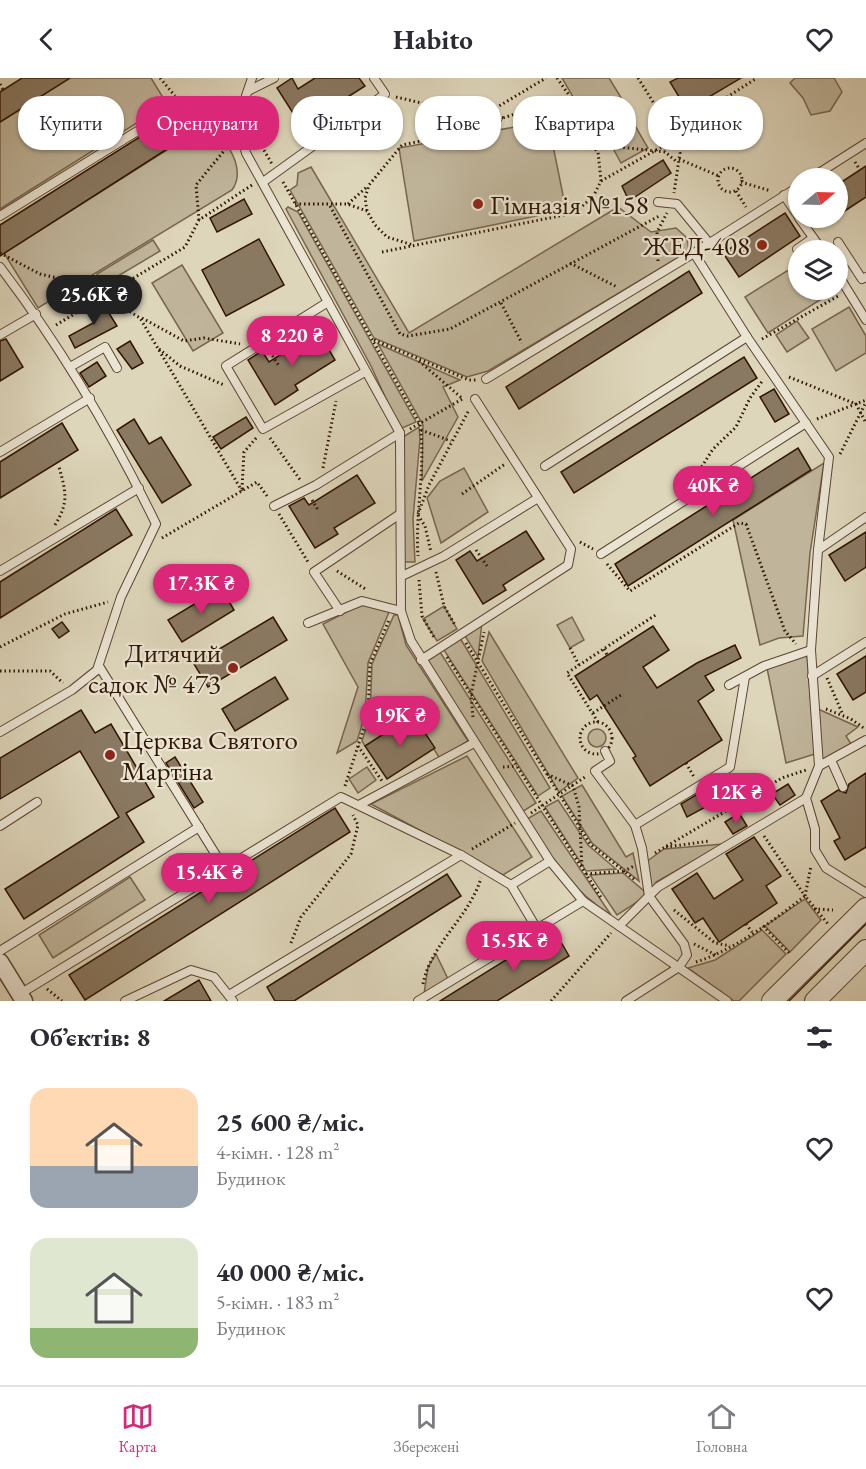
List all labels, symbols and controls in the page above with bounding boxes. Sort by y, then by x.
text: Habito [393,22,473,57]
icon: back [30,23,63,56]
icon: heart [803,23,836,56]
chip: Купити [18,96,124,150]
chip: Орендувати [136,96,279,150]
chip: Фільтри [291,96,403,150]
chip: Нове [415,96,501,150]
chip: Квартира [513,96,636,150]
chip: Будинок [648,96,763,150]
north arrow [788,168,848,228]
map controls [788,168,848,300]
place label: Гімназія №158 [490,187,649,222]
marker: Гімназія №158 [471,197,485,211]
place label: ЖЕД-408 [642,228,750,263]
marker: ЖЕД-408 [755,238,769,252]
button: layers [788,240,848,300]
pin: 25.6K ₴ [39,275,149,326]
text: 25.6K ₴ [60,281,128,307]
pin: 8 220 ₴ [237,316,347,367]
text: 8 220 ₴ [261,322,323,348]
pin: 40K ₴ [671,466,755,517]
text: 40K ₴ [687,472,739,498]
pin: 17.3K ₴ [146,564,256,615]
text: 17.3K ₴ [167,570,235,596]
place label: Дитячий садок № 473 [88,635,221,701]
marker: Дитячий садок № 473 [226,661,240,675]
pin: 19K ₴ [358,696,442,747]
text: 19K ₴ [374,702,426,728]
place label: Церква Святого Мартіна [122,722,298,788]
marker: Церква Святого Мартіна [103,748,117,762]
pin: 12K ₴ [694,773,778,824]
text: 12K ₴ [710,779,762,805]
pin: 15.4K ₴ [154,853,264,904]
text: 15.4K ₴ [175,859,243,885]
pin: 15.5K ₴ [459,921,569,972]
text: 15.5K ₴ [480,927,548,953]
text: Об’єктів: 8 [30,1020,150,1054]
icon: filters [803,1021,836,1054]
text: 25 600 ₴/міс. [216,1105,364,1139]
icon: home [78,1112,150,1184]
icon: heart [803,1132,836,1165]
text: 4-кімн. · 128 m² [216,1139,339,1165]
text: Будинок [216,1165,286,1191]
text: 40 000 ₴/міс. [216,1255,364,1289]
icon: home [78,1262,150,1334]
icon: heart [803,1282,836,1315]
text: 5-кімн. · 183 m² [216,1289,339,1315]
text: Будинок [216,1315,286,1341]
tab: Карта [118,1400,157,1457]
tab: Збережені [394,1400,459,1457]
tab: Головна [696,1400,748,1457]

